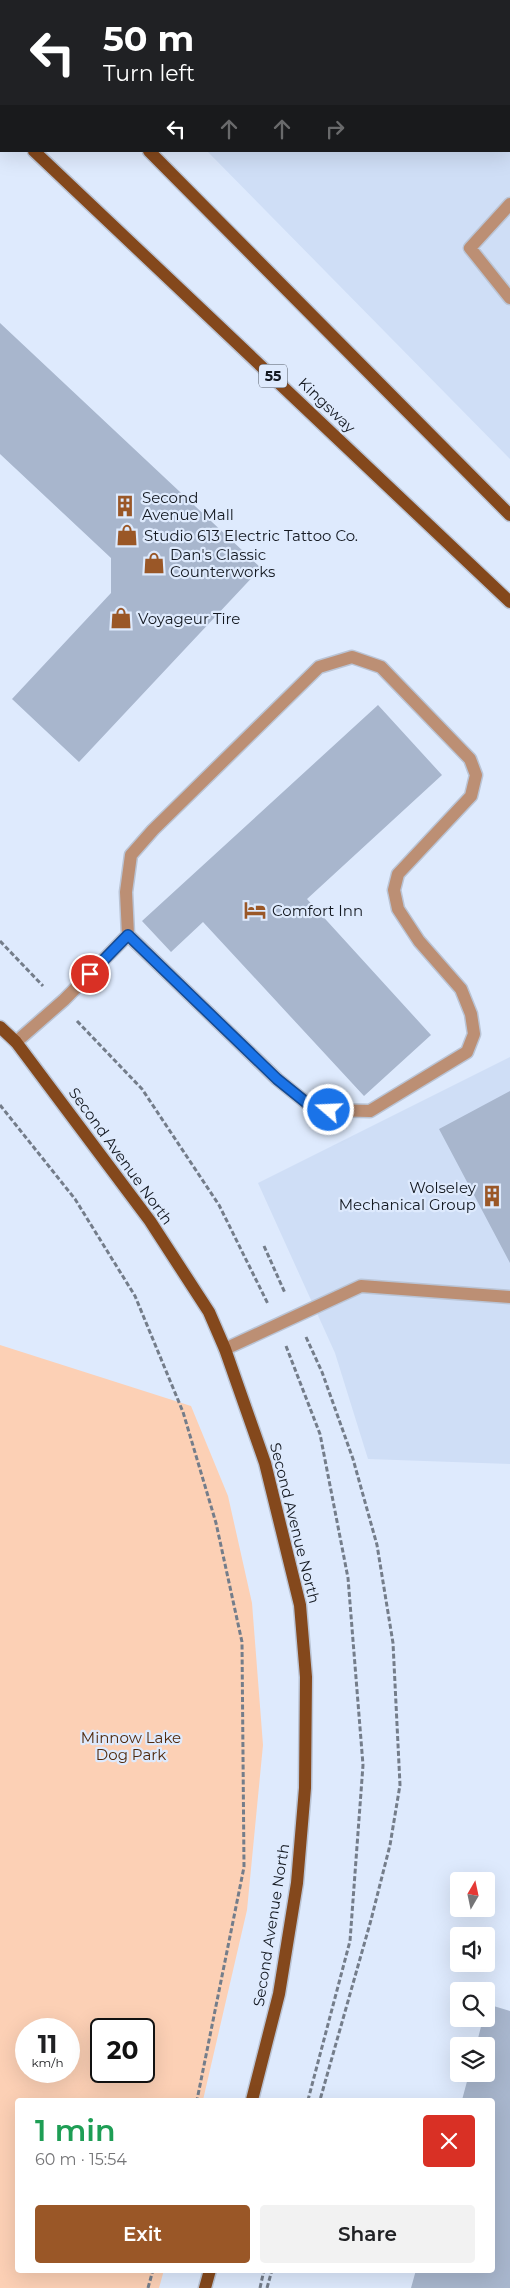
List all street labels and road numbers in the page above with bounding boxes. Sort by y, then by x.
road number: 55 [259,364,287,388]
street label: Kingsway [295,373,360,437]
street label: Second Avenue North [65,1084,177,1228]
street label: Second Avenue North [266,1441,324,1605]
street label: Second Avenue North [249,1842,293,2008]

